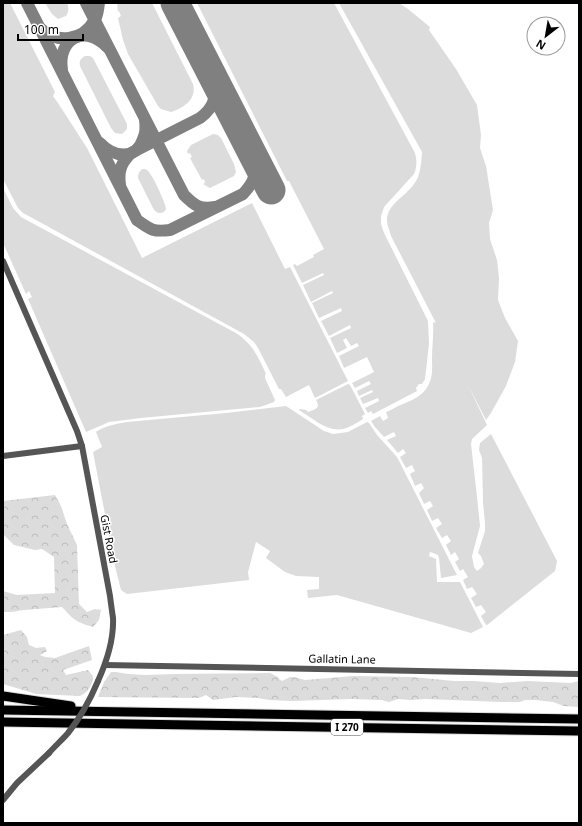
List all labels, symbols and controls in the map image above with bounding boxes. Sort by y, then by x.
scale bar [18,16,83,42]
north arrow [526,16,566,56]
text: 100 m [24,21,59,38]
text: N [533,36,548,54]
street label: Gist Road [97,513,122,565]
street label: Gallatin Lane [308,650,376,667]
road number: I 270 [331,719,363,735]

